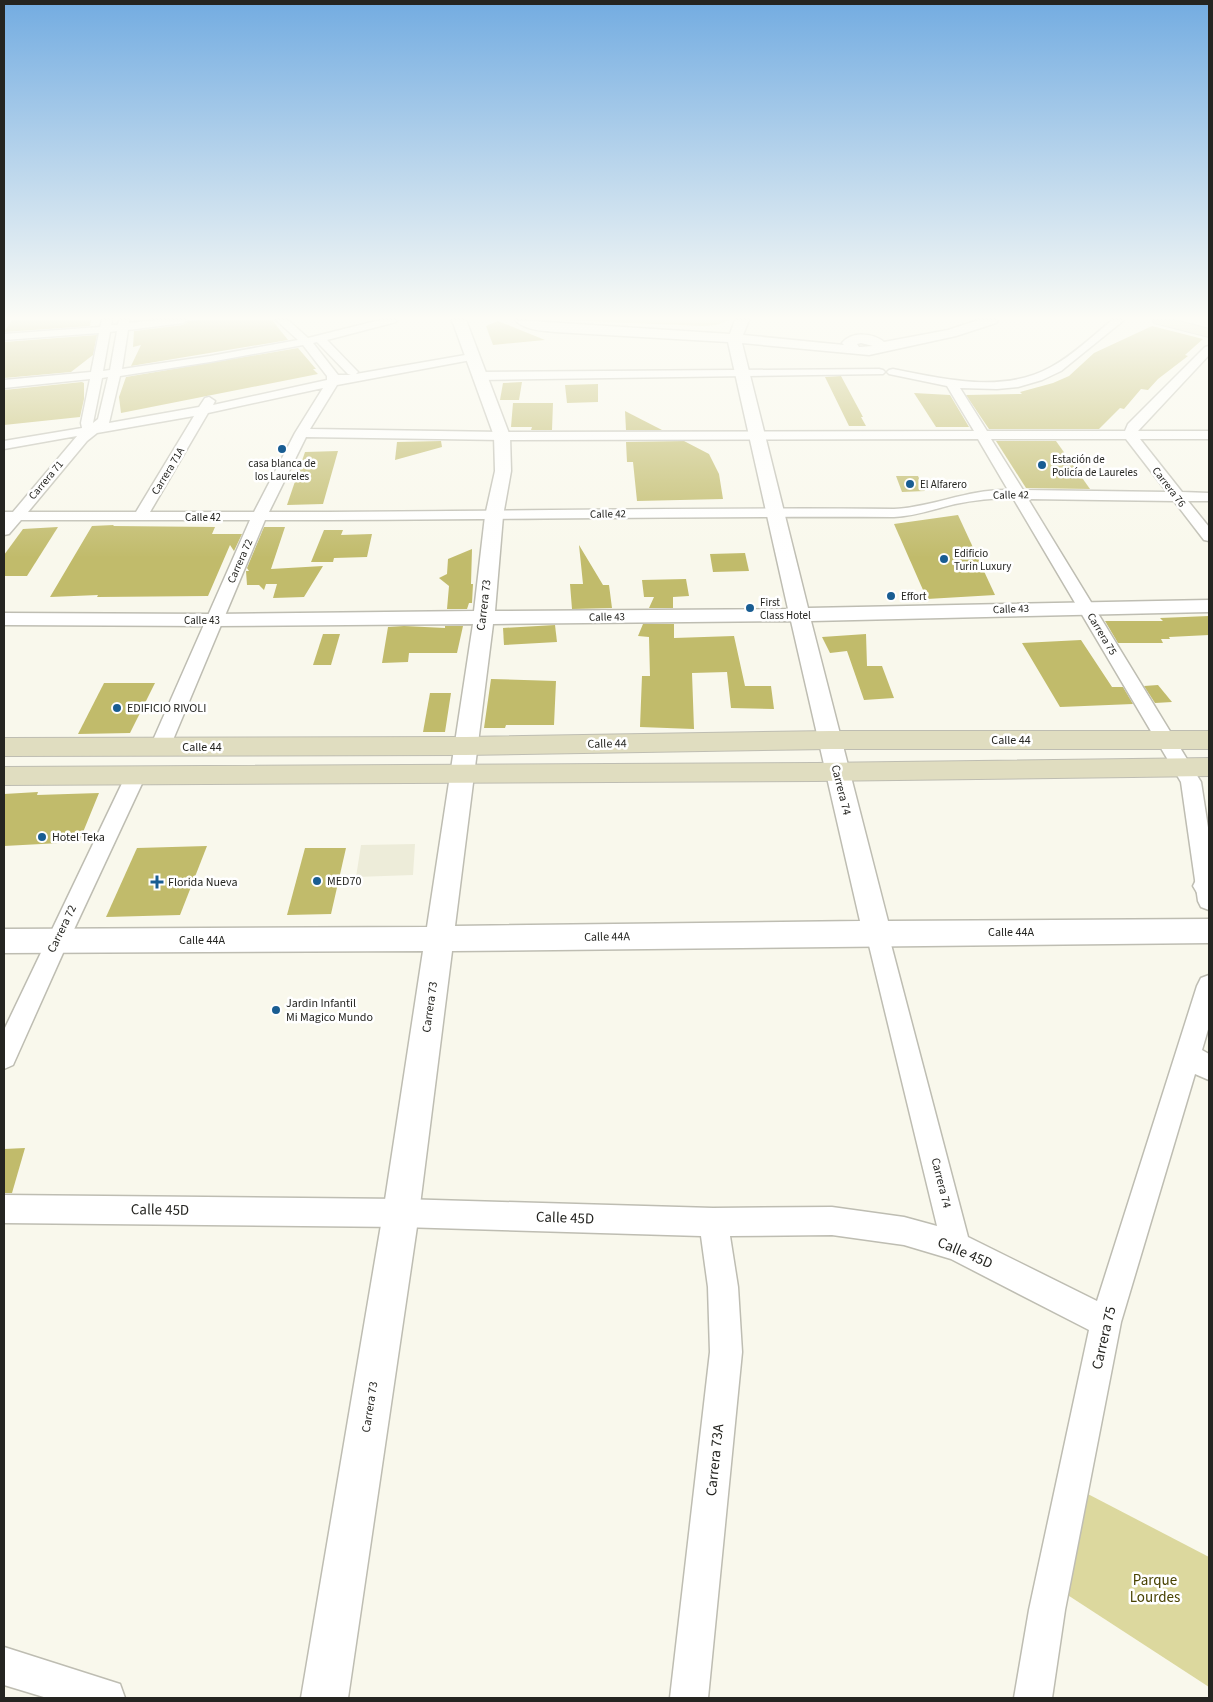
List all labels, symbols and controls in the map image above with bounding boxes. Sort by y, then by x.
marker: casa blanca de los Laureles [276,443,288,455]
street label: Carrera 71A [148,444,188,498]
place label: Estación de Policía de Laureles [1052,452,1138,480]
place label: casa blanca de los Laureles [248,456,316,484]
street label: Carrera 71 [25,457,67,503]
marker: Estación de Policía de Laureles [1036,459,1048,471]
street label: Carrera 76 [1149,464,1190,511]
place label: El Alfarero [920,477,967,492]
marker: El Alfarero [904,478,916,490]
street label: Calle 42 [993,487,1029,503]
street label: Calle 42 [590,506,626,522]
street label: Calle 42 [185,510,221,525]
street label: Carrera 72 [224,536,256,586]
place label: Edificio Turin Luxury [954,546,1011,574]
marker: Edificio Turin Luxury [938,553,950,565]
street label: Carrera 73 [472,578,496,632]
place label: Effort [901,589,927,604]
marker: Effort [885,590,897,602]
place label: First Class Hotel [760,595,811,623]
street label: Calle 43 [993,601,1029,617]
marker: First Class Hotel [744,602,756,614]
street label: Calle 43 [589,609,625,625]
street label: Carrera 75 [1083,610,1121,658]
street label: Calle 43 [184,613,220,628]
place label: EDIFICIO RIVOLI [127,700,206,717]
marker: EDIFICIO RIVOLI [111,702,123,714]
street label: Calle 44 [991,732,1031,749]
street label: Calle 44 [587,735,627,753]
street label: Calle 44 [182,739,222,756]
street label: Carrera 74 [827,763,855,817]
place label: Hotel Teka [52,829,105,846]
marker: Hotel Teka [36,831,48,843]
place label: MED70 [327,873,361,890]
place label: Florida Nueva [168,874,237,891]
marker: Florida Nueva [150,875,164,889]
marker: MED70 [311,875,323,887]
street label: Carrera 72 [43,902,81,956]
street label: Calle 44A [988,924,1034,941]
street label: Calle 44A [584,928,631,946]
street label: Calle 44A [179,932,225,949]
street label: Carrera 73 [418,980,442,1034]
place label: Jardin Infantil Mi Magico Mundo [286,995,373,1026]
marker: Jardin Infantil Mi Magico Mundo [270,1004,282,1016]
street label: Carrera 74 [927,1156,955,1210]
street label: Calle 45D [131,1199,189,1221]
street label: Calle 45D [535,1206,595,1230]
street label: Calle 45D [934,1232,996,1274]
street label: Carrera 75 [1087,1304,1121,1372]
street label: Carrera 73 [358,1380,382,1434]
street label: Carrera 73A [701,1422,729,1497]
park label: Parque Lourdes [1130,1570,1180,1608]

